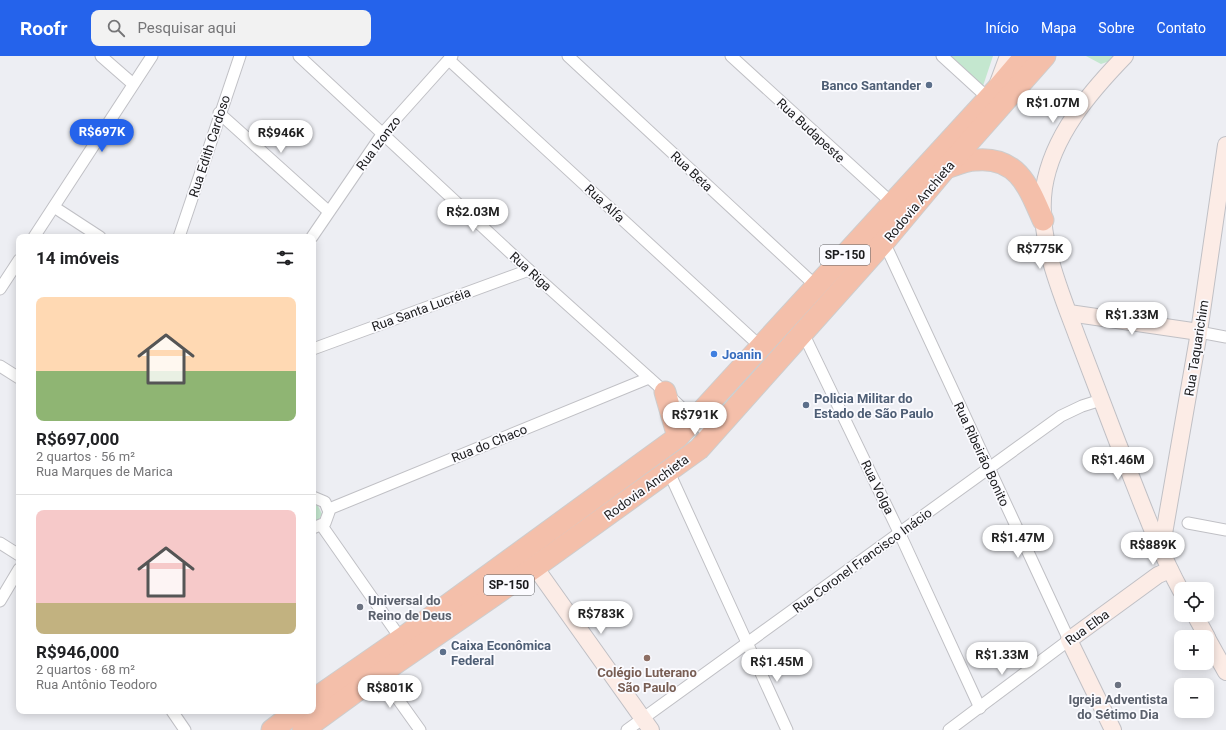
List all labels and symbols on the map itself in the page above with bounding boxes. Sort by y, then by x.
place label: Banco Santander [821,78,921,93]
marker: Banco Santander [924,80,934,90]
pin: R$1.07M [1016,90,1090,124]
street label: Rua Edith Cardoso [186,93,233,199]
street label: Rua Budapeste [774,95,848,166]
street label: Rua Izonzo [353,113,404,173]
pin: R$697K [69,119,135,153]
pin: R$946K [248,120,314,154]
street label: Rua Beta [668,148,716,195]
street label: Rodovia Anchieta [881,158,958,245]
street label: Rua Alfa [582,181,628,225]
pin: R$2.03M [436,199,510,233]
pin: R$775K [1007,236,1073,270]
road number: SP-150 [820,245,870,265]
street label: Rua Riga [507,249,555,294]
street label: Rua Santa Lucréia [370,285,473,334]
street label: Rua Taquarichim [1181,299,1211,397]
pin: R$1.33M [1095,302,1169,336]
place label: Joanin [722,347,762,362]
marker: Joanin [709,349,719,359]
place label: Policia Militar do Estado de São Paulo [814,391,934,421]
marker: Policia Militar do Estado de São Paulo [801,400,811,410]
street label: Rua Ribeirão Bonito [951,400,1012,509]
pin: R$791K [662,402,728,436]
street label: Rua do Chaco [449,421,529,465]
pin: R$1.46M [1081,447,1155,481]
street label: Rodovia Anchieta [601,452,691,523]
street label: Rua Volga [858,458,897,517]
street label: Rua Coronel Francisco Inácio [790,505,935,616]
pin: R$1.47M [981,525,1055,559]
pin: R$889K [1120,532,1186,566]
road number: SP-150 [484,575,534,595]
place label: Universal do Reino de Deus [368,593,452,623]
pin: R$783K [568,601,634,635]
marker: Universal do Reino de Deus [355,602,365,612]
street label: Rua Elba [1062,607,1112,648]
place label: Caixa Econômica Federal [451,638,551,668]
pin: R$1.33M [965,642,1039,676]
marker: Caixa Econômica Federal [438,647,448,657]
pin: R$1.45M [740,649,814,683]
marker: Colégio Luterano São Paulo [642,653,652,663]
place label: Colégio Luterano São Paulo [597,665,697,695]
pin: R$801K [357,675,423,709]
marker: Igreja Adventista do Sétimo Dia [1113,680,1123,690]
place label: Igreja Adventista do Sétimo Dia [1068,692,1168,722]

